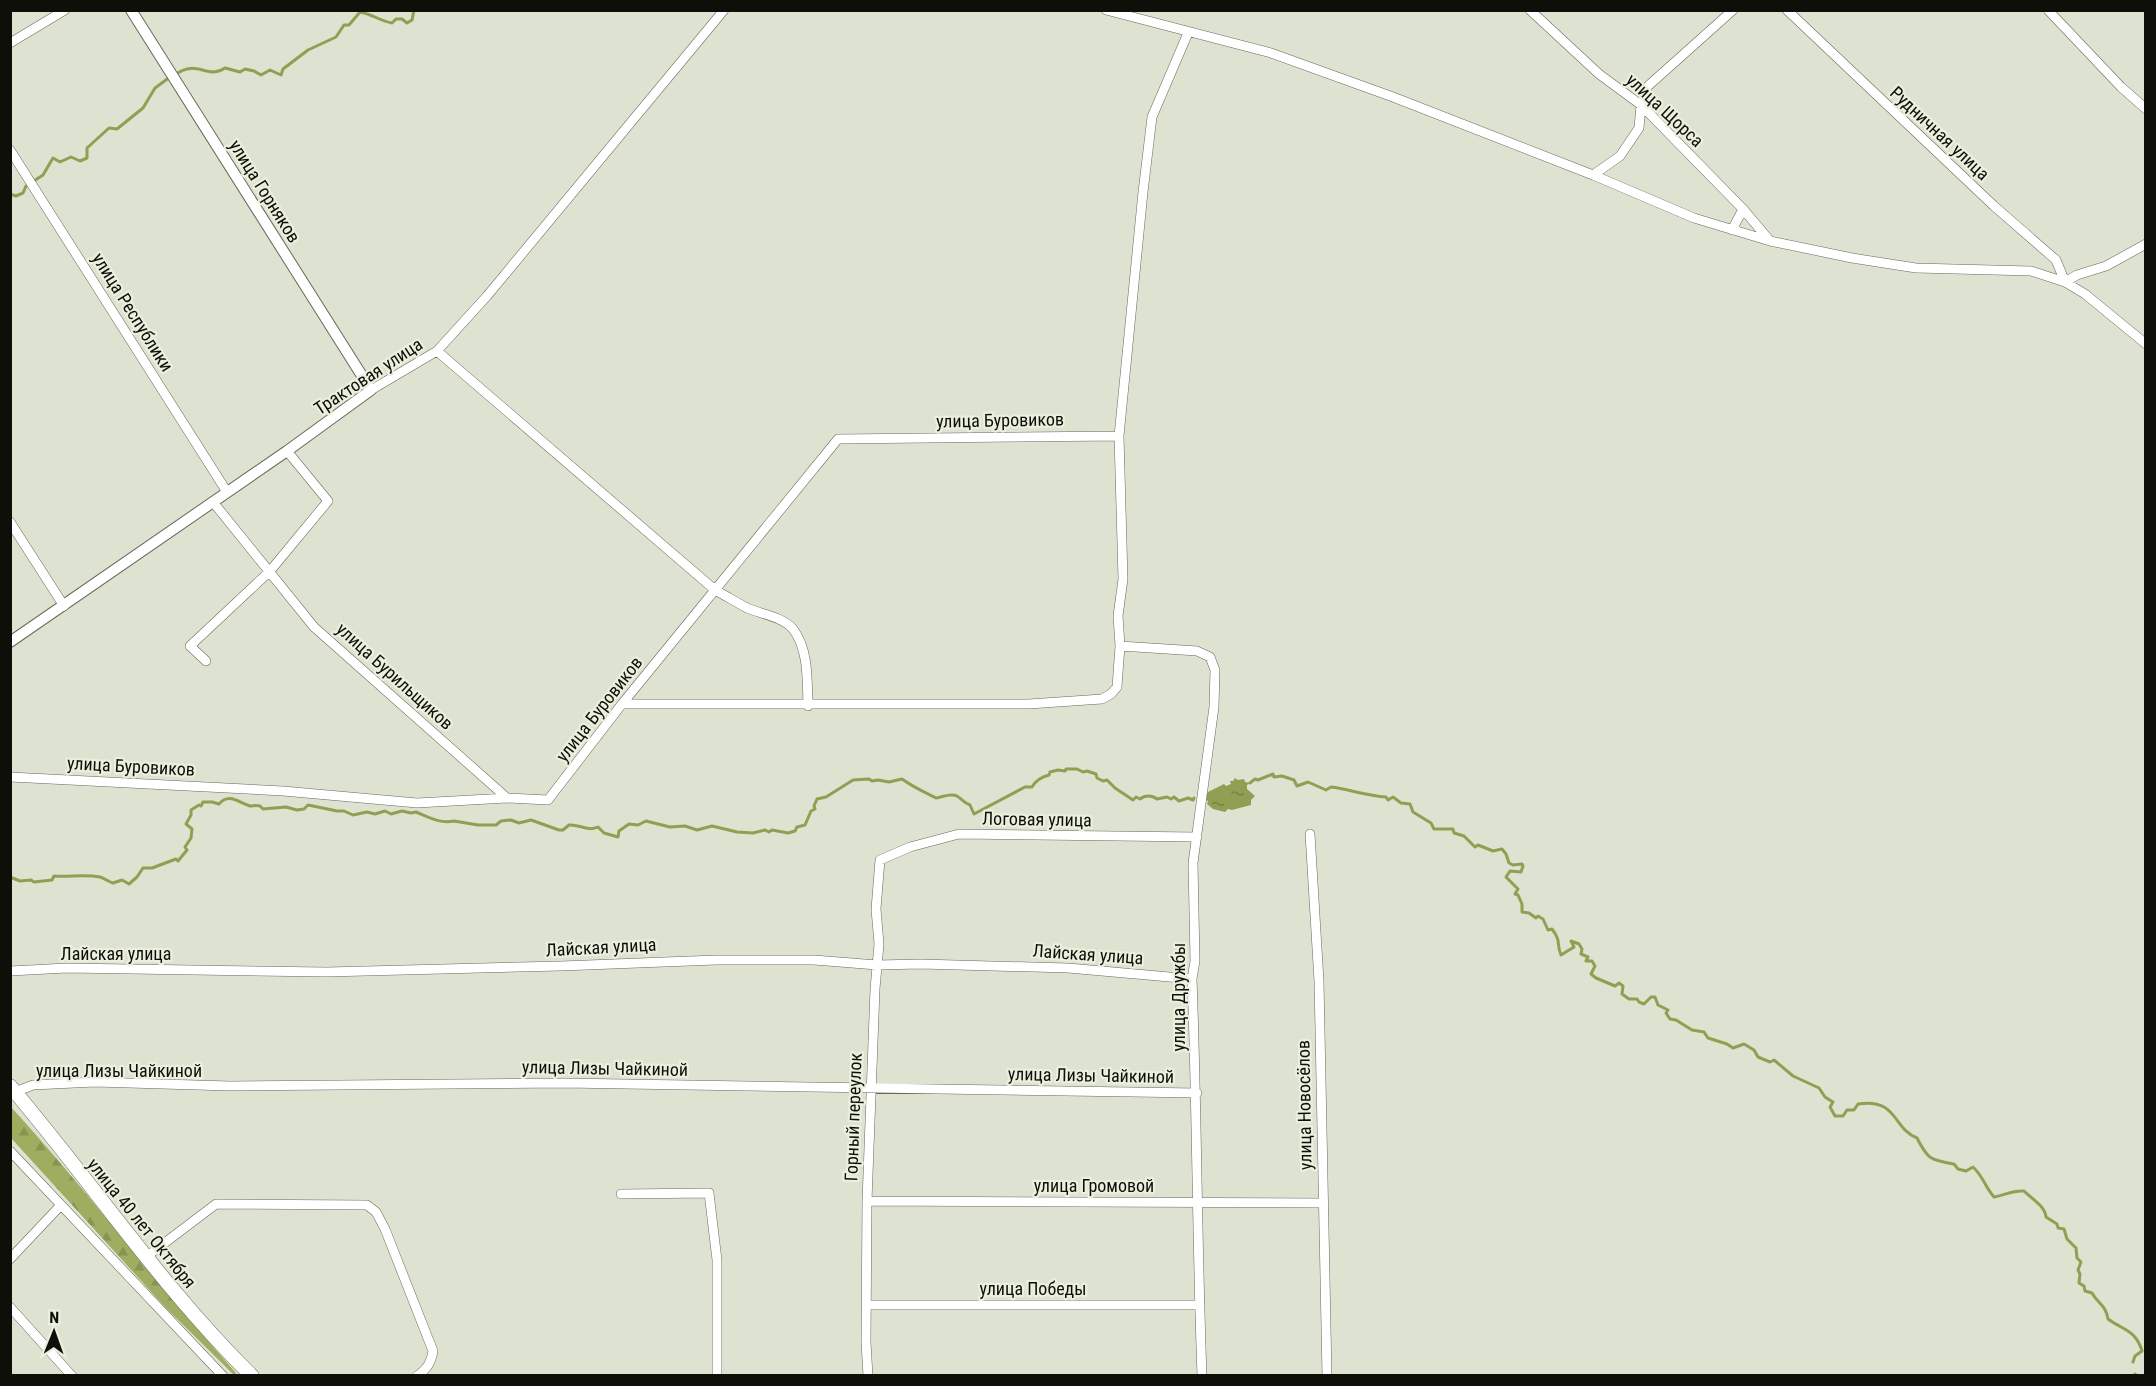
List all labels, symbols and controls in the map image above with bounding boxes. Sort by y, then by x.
street label: улица Щорса [1622,69,1708,151]
street label: Рудничная улица [1886,82,1994,184]
street label: улица Горняков [225,136,305,246]
street label: улица Республики [88,249,178,375]
street label: Трактовая улица [310,333,426,419]
street label: улица Буровиков [936,408,1064,432]
street label: улица Бурильщиков [332,618,458,734]
street label: улица Буровиков [551,652,647,766]
street label: улица Буровиков [67,752,195,780]
street label: Логовая улица [982,808,1092,830]
street label: Лайская улица [545,934,657,960]
street label: Лайская улица [1032,940,1144,968]
street label: Лайская улица [61,943,171,964]
street label: улица Дружбы [1168,943,1189,1051]
street label: улица Новосёлов [1292,1040,1316,1170]
street label: Горный переулок [840,1052,866,1182]
street label: улица Лизы Чайкиной [522,1056,688,1080]
street label: улица Лизы Чайкиной [36,1060,202,1081]
street label: улица Лизы Чайкиной [1008,1063,1174,1087]
street label: улица 40 лет Октября [83,1154,201,1292]
street label: улица Громовой [1034,1175,1154,1196]
street label: улица Победы [980,1278,1086,1299]
north arrow [24,1302,84,1362]
text: N [49,1308,59,1327]

